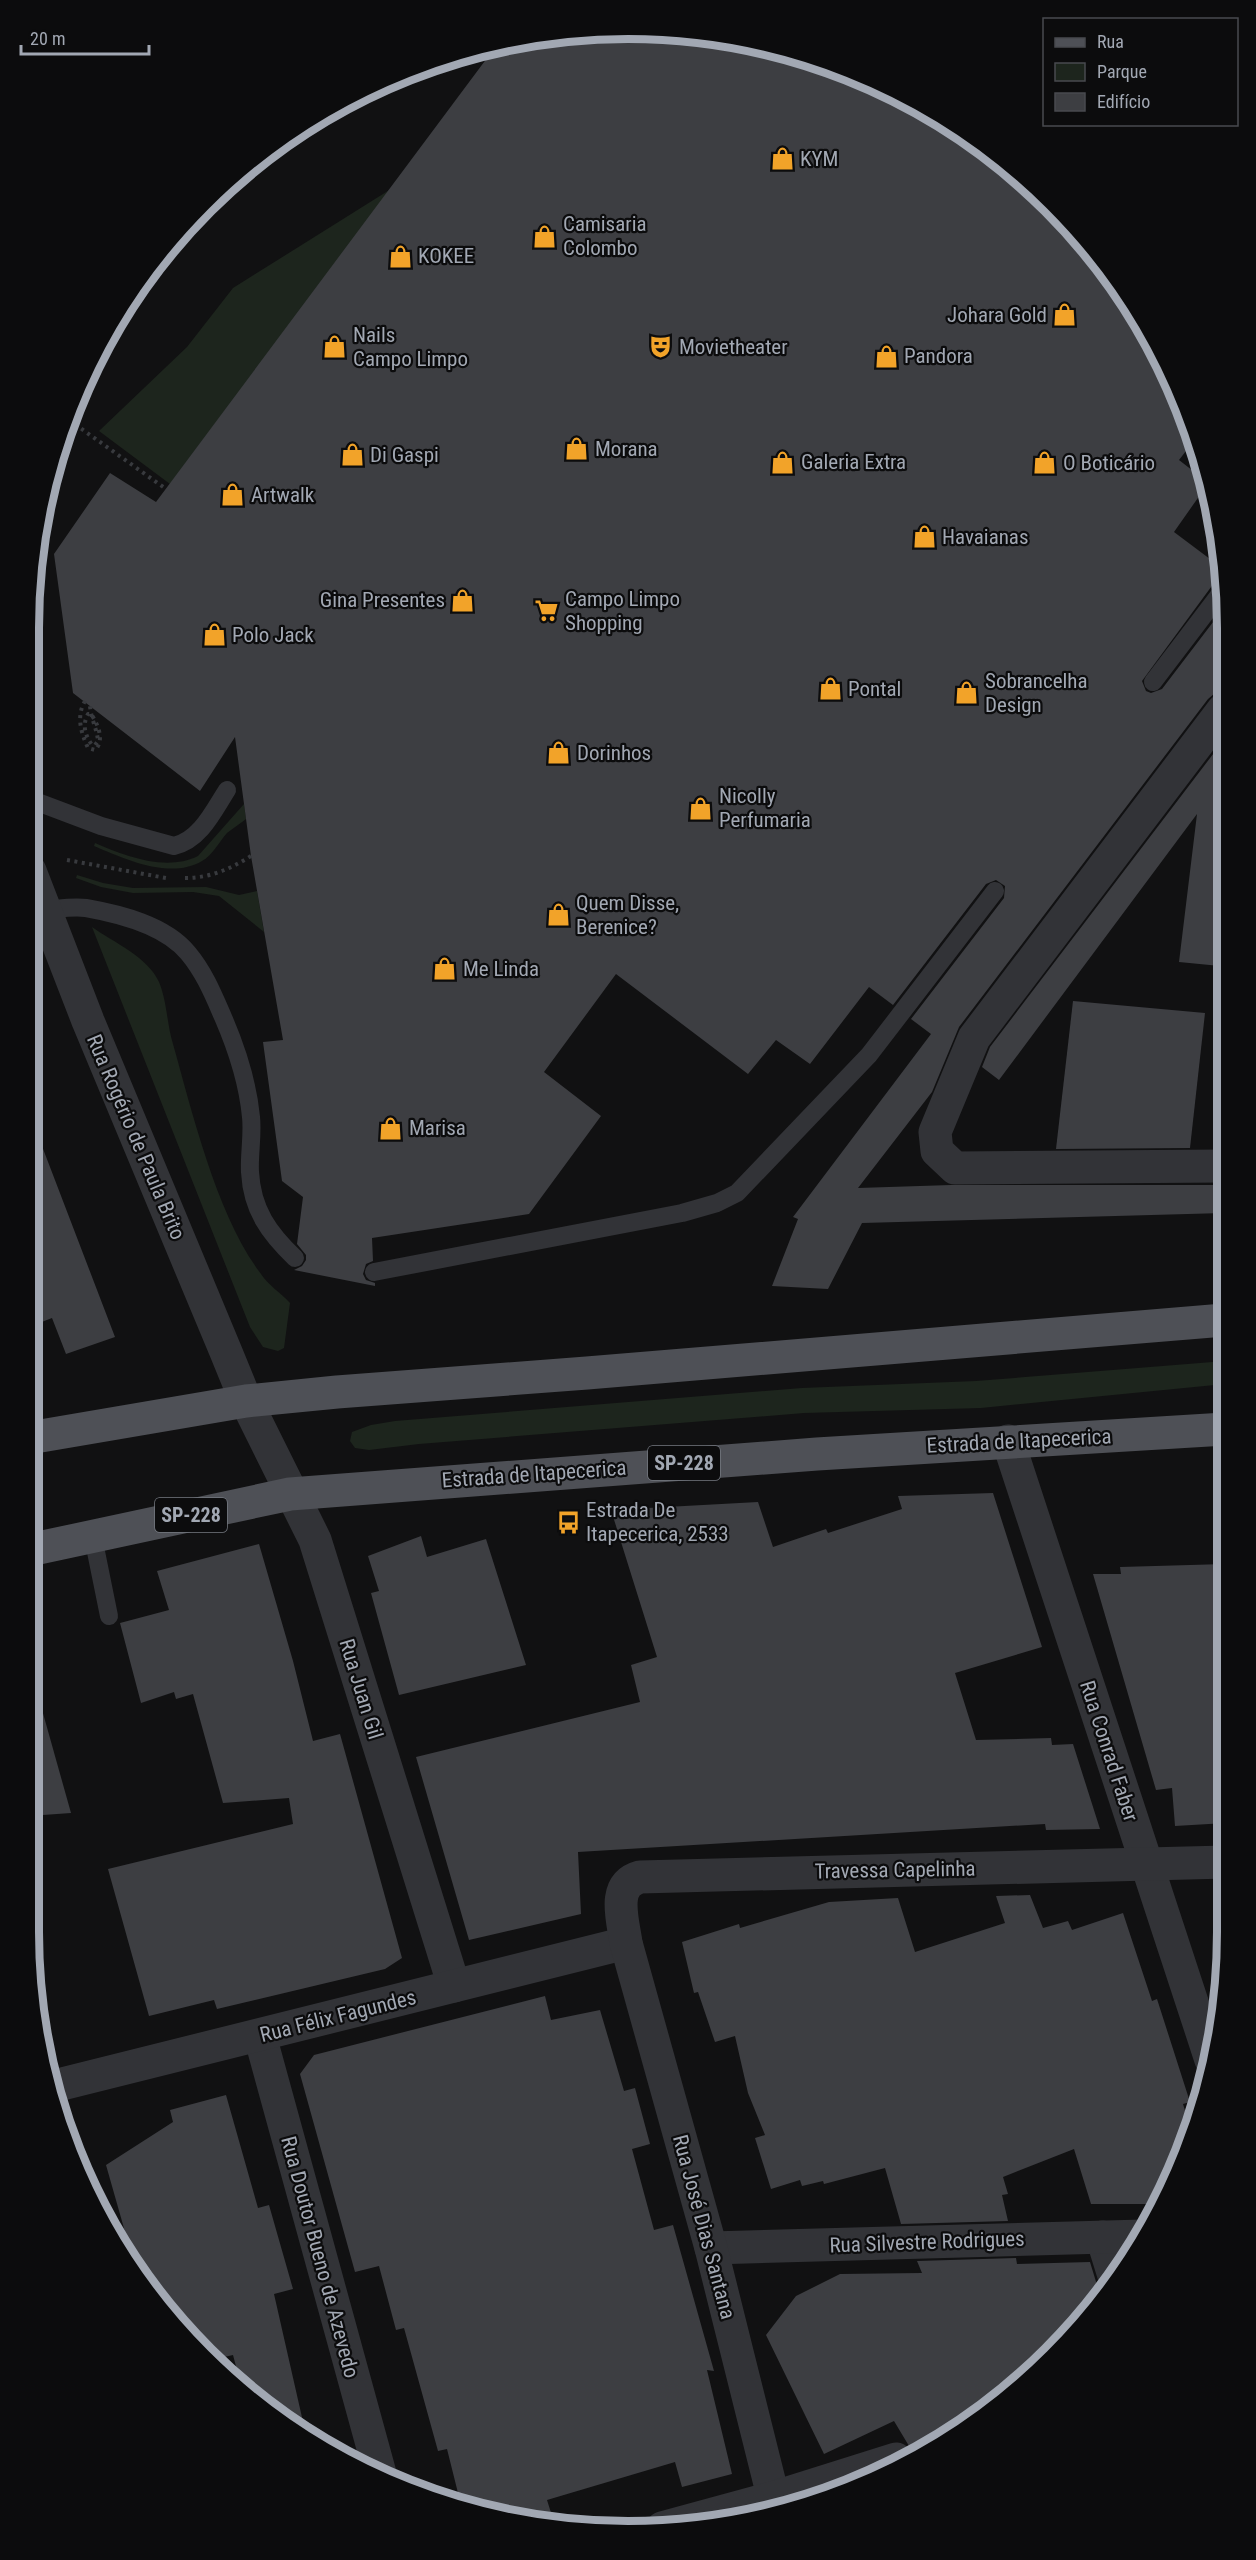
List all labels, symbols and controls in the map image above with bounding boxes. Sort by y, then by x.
scale bar [21,18,148,56]
legend [1043,18,1238,126]
text: 20 m [30,28,65,49]
text: Rua [1097,31,1124,52]
text: Parque [1097,61,1147,82]
text: Edifício [1097,91,1150,112]
shop icon: KYM [769,146,795,172]
place label: KYM [800,147,838,171]
place label: Camisaria Colombo [563,212,647,260]
shop icon: Camisaria Colombo [532,223,558,249]
shop icon: KOKEE [387,243,413,269]
place label: KOKEE [418,244,474,268]
shop icon: Johara Gold [1052,302,1078,328]
place label: Johara Gold [947,303,1047,327]
place label: Nails Campo Limpo [353,323,468,371]
shop icon: Nails Campo Limpo [322,334,348,360]
theatre icon: Movietheater [648,334,674,360]
place label: Movietheater [679,335,788,359]
shop icon: Pandora [873,343,899,369]
place label: Pandora [904,344,973,368]
shop icon: Morana [564,436,590,462]
place label: Morana [595,437,658,461]
shop icon: Di Gaspi [339,442,365,468]
place label: Di Gaspi [370,443,439,467]
shop icon: Galeria Extra [770,449,796,475]
place label: Galeria Extra [801,450,906,474]
shop icon: O Boticário [1032,450,1058,476]
place label: O Boticário [1063,451,1155,475]
shop icon: Artwalk [220,482,246,508]
place label: Artwalk [251,483,315,507]
shop icon: Havaianas [911,524,937,550]
place label: Havaianas [942,525,1029,549]
shop icon: Gina Presentes [450,587,476,613]
place label: Campo Limpo Shopping [565,587,680,635]
place label: Gina Presentes [320,588,445,612]
supermarket icon: Campo Limpo Shopping [534,598,560,624]
shop icon: Polo Jack [201,622,227,648]
place label: Polo Jack [232,623,314,647]
place label: Sobrancelha Design [985,669,1088,717]
shop icon: Pontal [817,676,843,702]
place label: Pontal [848,677,901,701]
shop icon: Sobrancelha Design [954,680,980,706]
shop icon: Dorinhos [546,740,572,766]
place label: Dorinhos [577,741,651,765]
place label: Nicolly Perfumaria [719,784,811,832]
shop icon: Nicolly Perfumaria [688,795,714,821]
place label: Quem Disse, Berenice? [576,891,679,939]
shop icon: Quem Disse, Berenice? [545,902,571,928]
shop icon: Me Linda [432,956,458,982]
place label: Me Linda [463,957,539,981]
street label: Rua Rogério de Paula Brito [82,1031,190,1243]
shop icon: Marisa [378,1115,404,1141]
place label: Marisa [409,1116,466,1140]
street label: Estrada de Itapecerica [926,1424,1112,1458]
road number: SP-228 [648,1446,720,1480]
street label: Estrada de Itapecerica [441,1456,627,1492]
road number: SP-228 [155,1498,227,1532]
place label: Estrada De Itapecerica, 2533 [586,1498,729,1546]
bus stop icon: Estrada De Itapecerica, 2533 [555,1509,581,1535]
street label: Rua Juan Gil [334,1636,388,1742]
street label: Rua Conrad Faber [1075,1678,1143,1824]
street label: Travessa Capelinha [814,1857,976,1883]
street label: Rua Félix Fagundes [258,1985,418,2047]
street label: Rua José Dias Santana [668,2132,740,2322]
street label: Rua Doutor Bueno de Azevedo [276,2133,364,2381]
street label: Rua Silvestre Rodrigues [829,2227,1025,2257]

